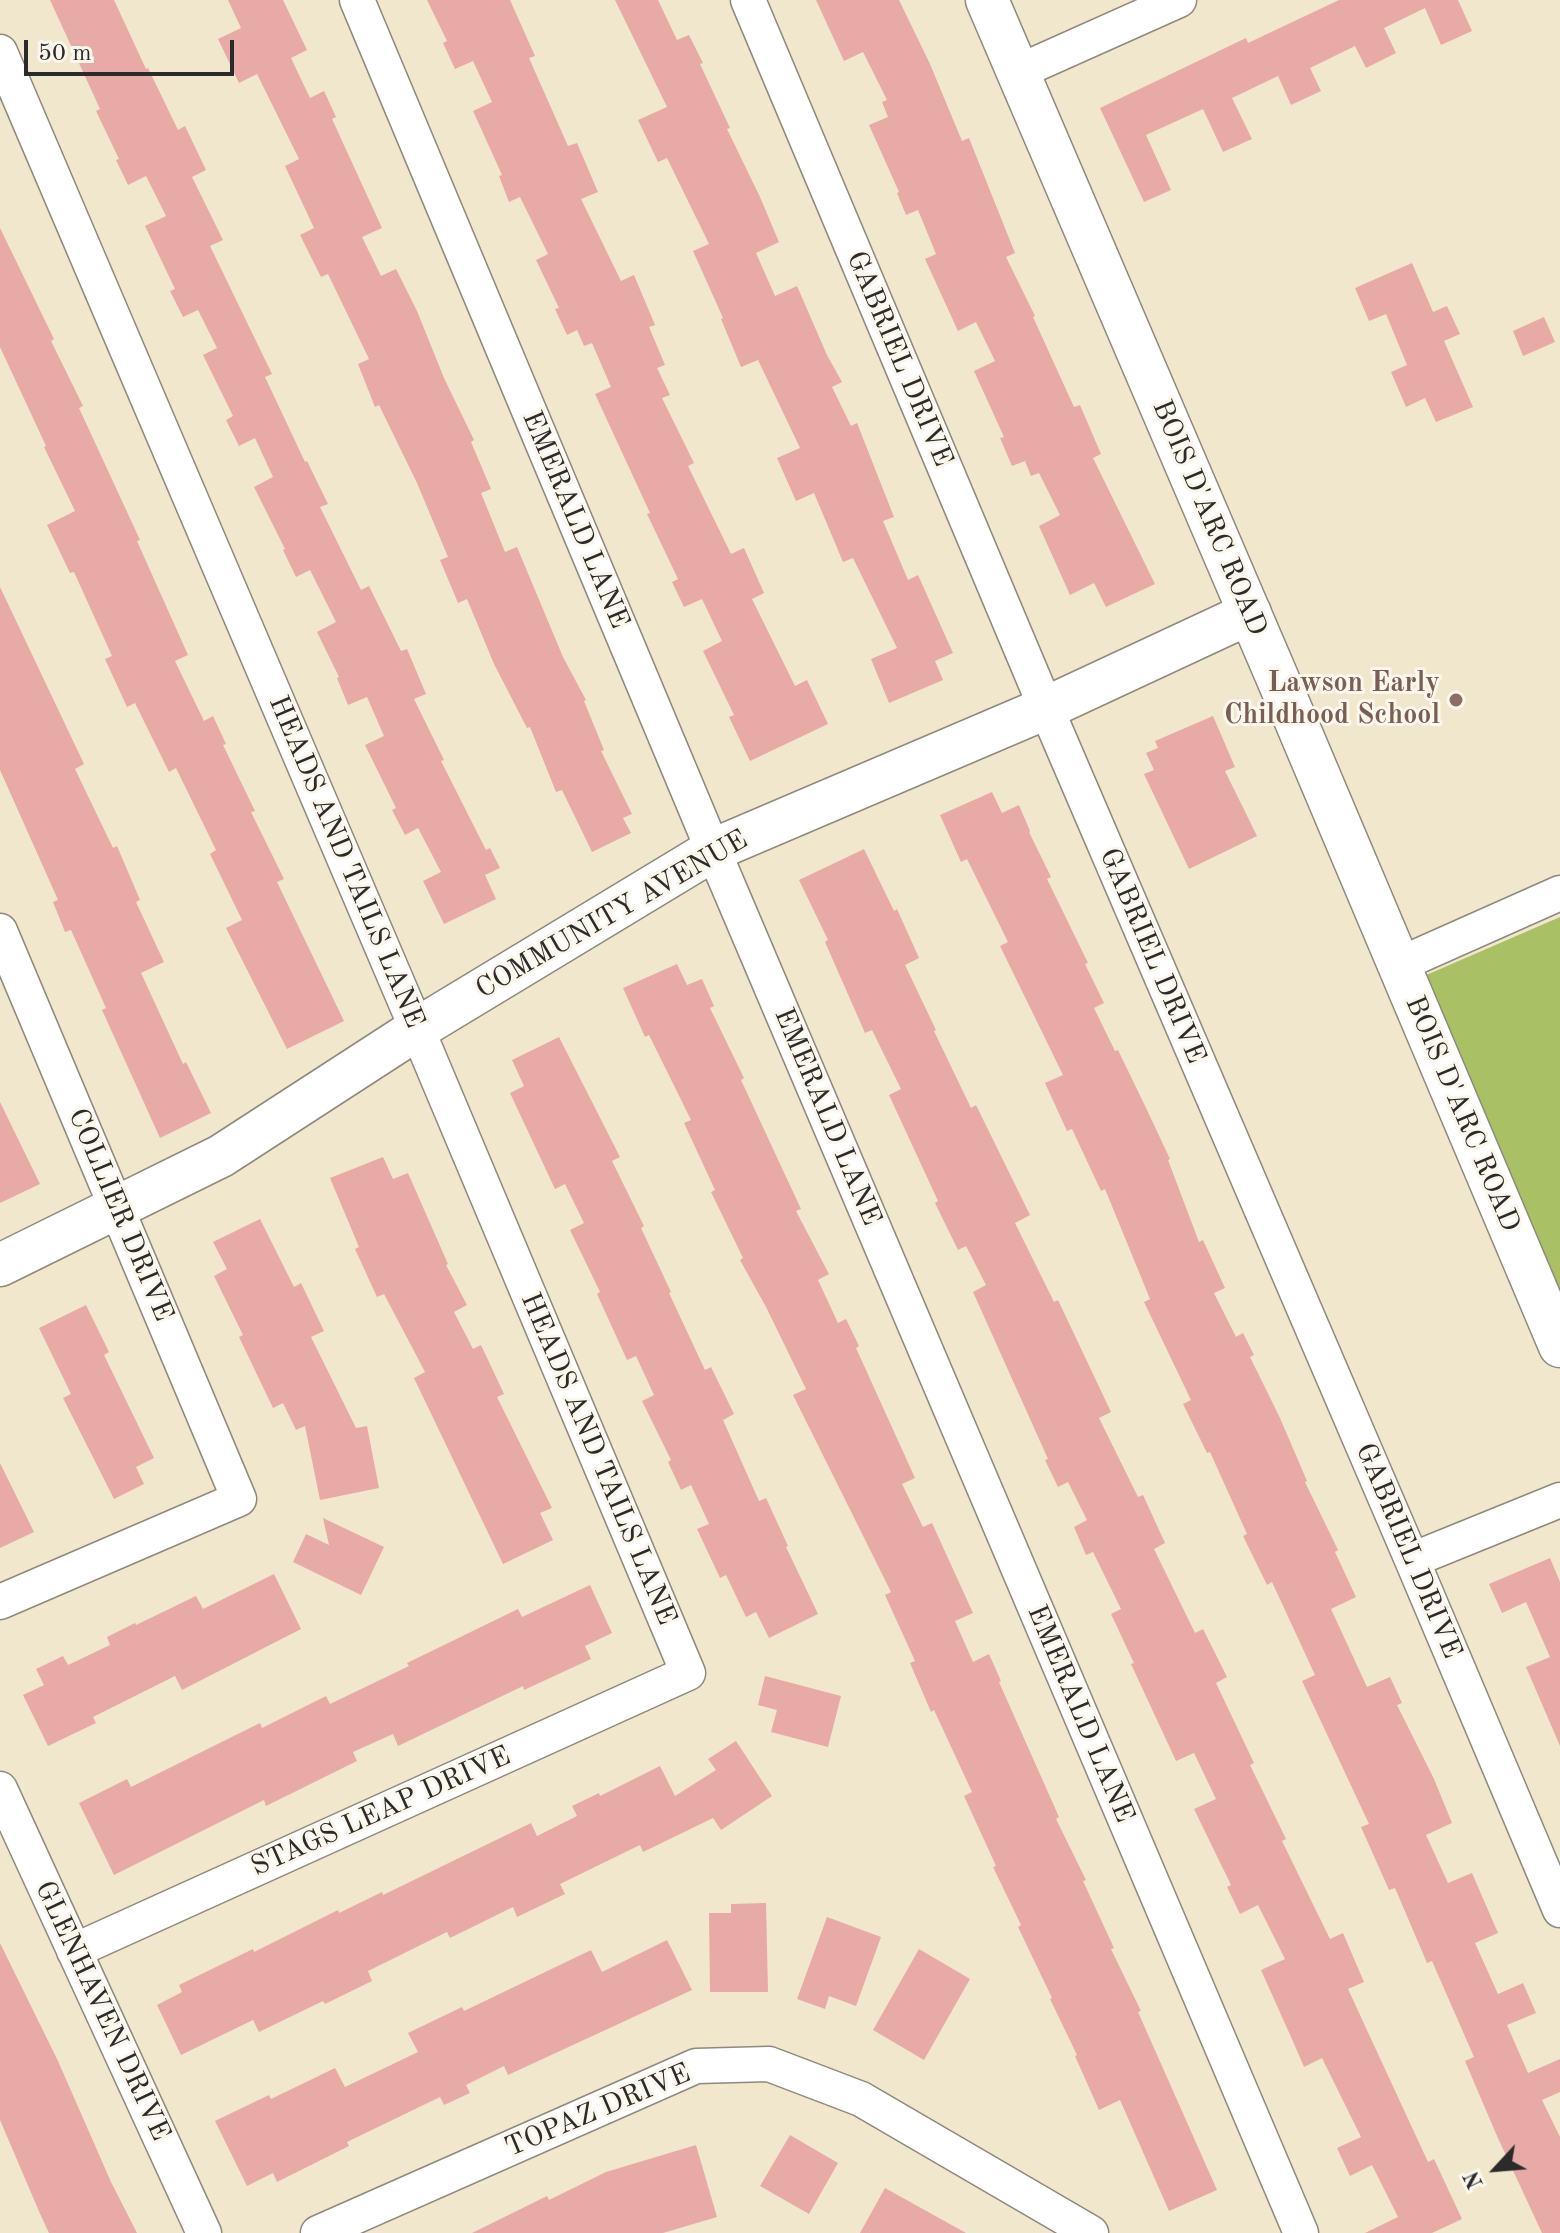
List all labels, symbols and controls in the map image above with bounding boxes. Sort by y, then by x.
scale bar [28,24,238,74]
text: 50 m [38,42,92,66]
street label: GABRIEL DRIVE [838,246,960,472]
street label: BOIS D'ARC ROAD [1144,395,1274,641]
street label: EMERALD LANE [514,406,636,634]
place label: Lawson Early Childhood School [1224,667,1440,733]
street label: HEADS AND TAILS LANE [261,691,431,1033]
marker: Lawson Early Childhood School [1447,691,1465,709]
street label: COMMUNITY AVENUE [470,823,754,1007]
street label: GABRIEL DRIVE [1091,843,1213,1069]
street label: BOIS D'ARC ROAD [1397,991,1527,1237]
street label: EMERALD LANE [766,1003,888,1231]
street label: COLLIER DRIVE [60,1104,180,1326]
street label: HEADS AND TAILS LANE [513,1288,683,1630]
street label: GABRIEL DRIVE [1347,1438,1469,1664]
street label: EMERALD LANE [1019,1600,1141,1828]
street label: STAGS LEAP DRIVE [246,1740,516,1884]
street label: GLENHAVEN DRIVE [27,1876,177,2146]
street label: TOPAZ DRIVE [500,2057,696,2165]
north arrow [1456,2129,1536,2209]
text: N [1461,2167,1488,2192]

